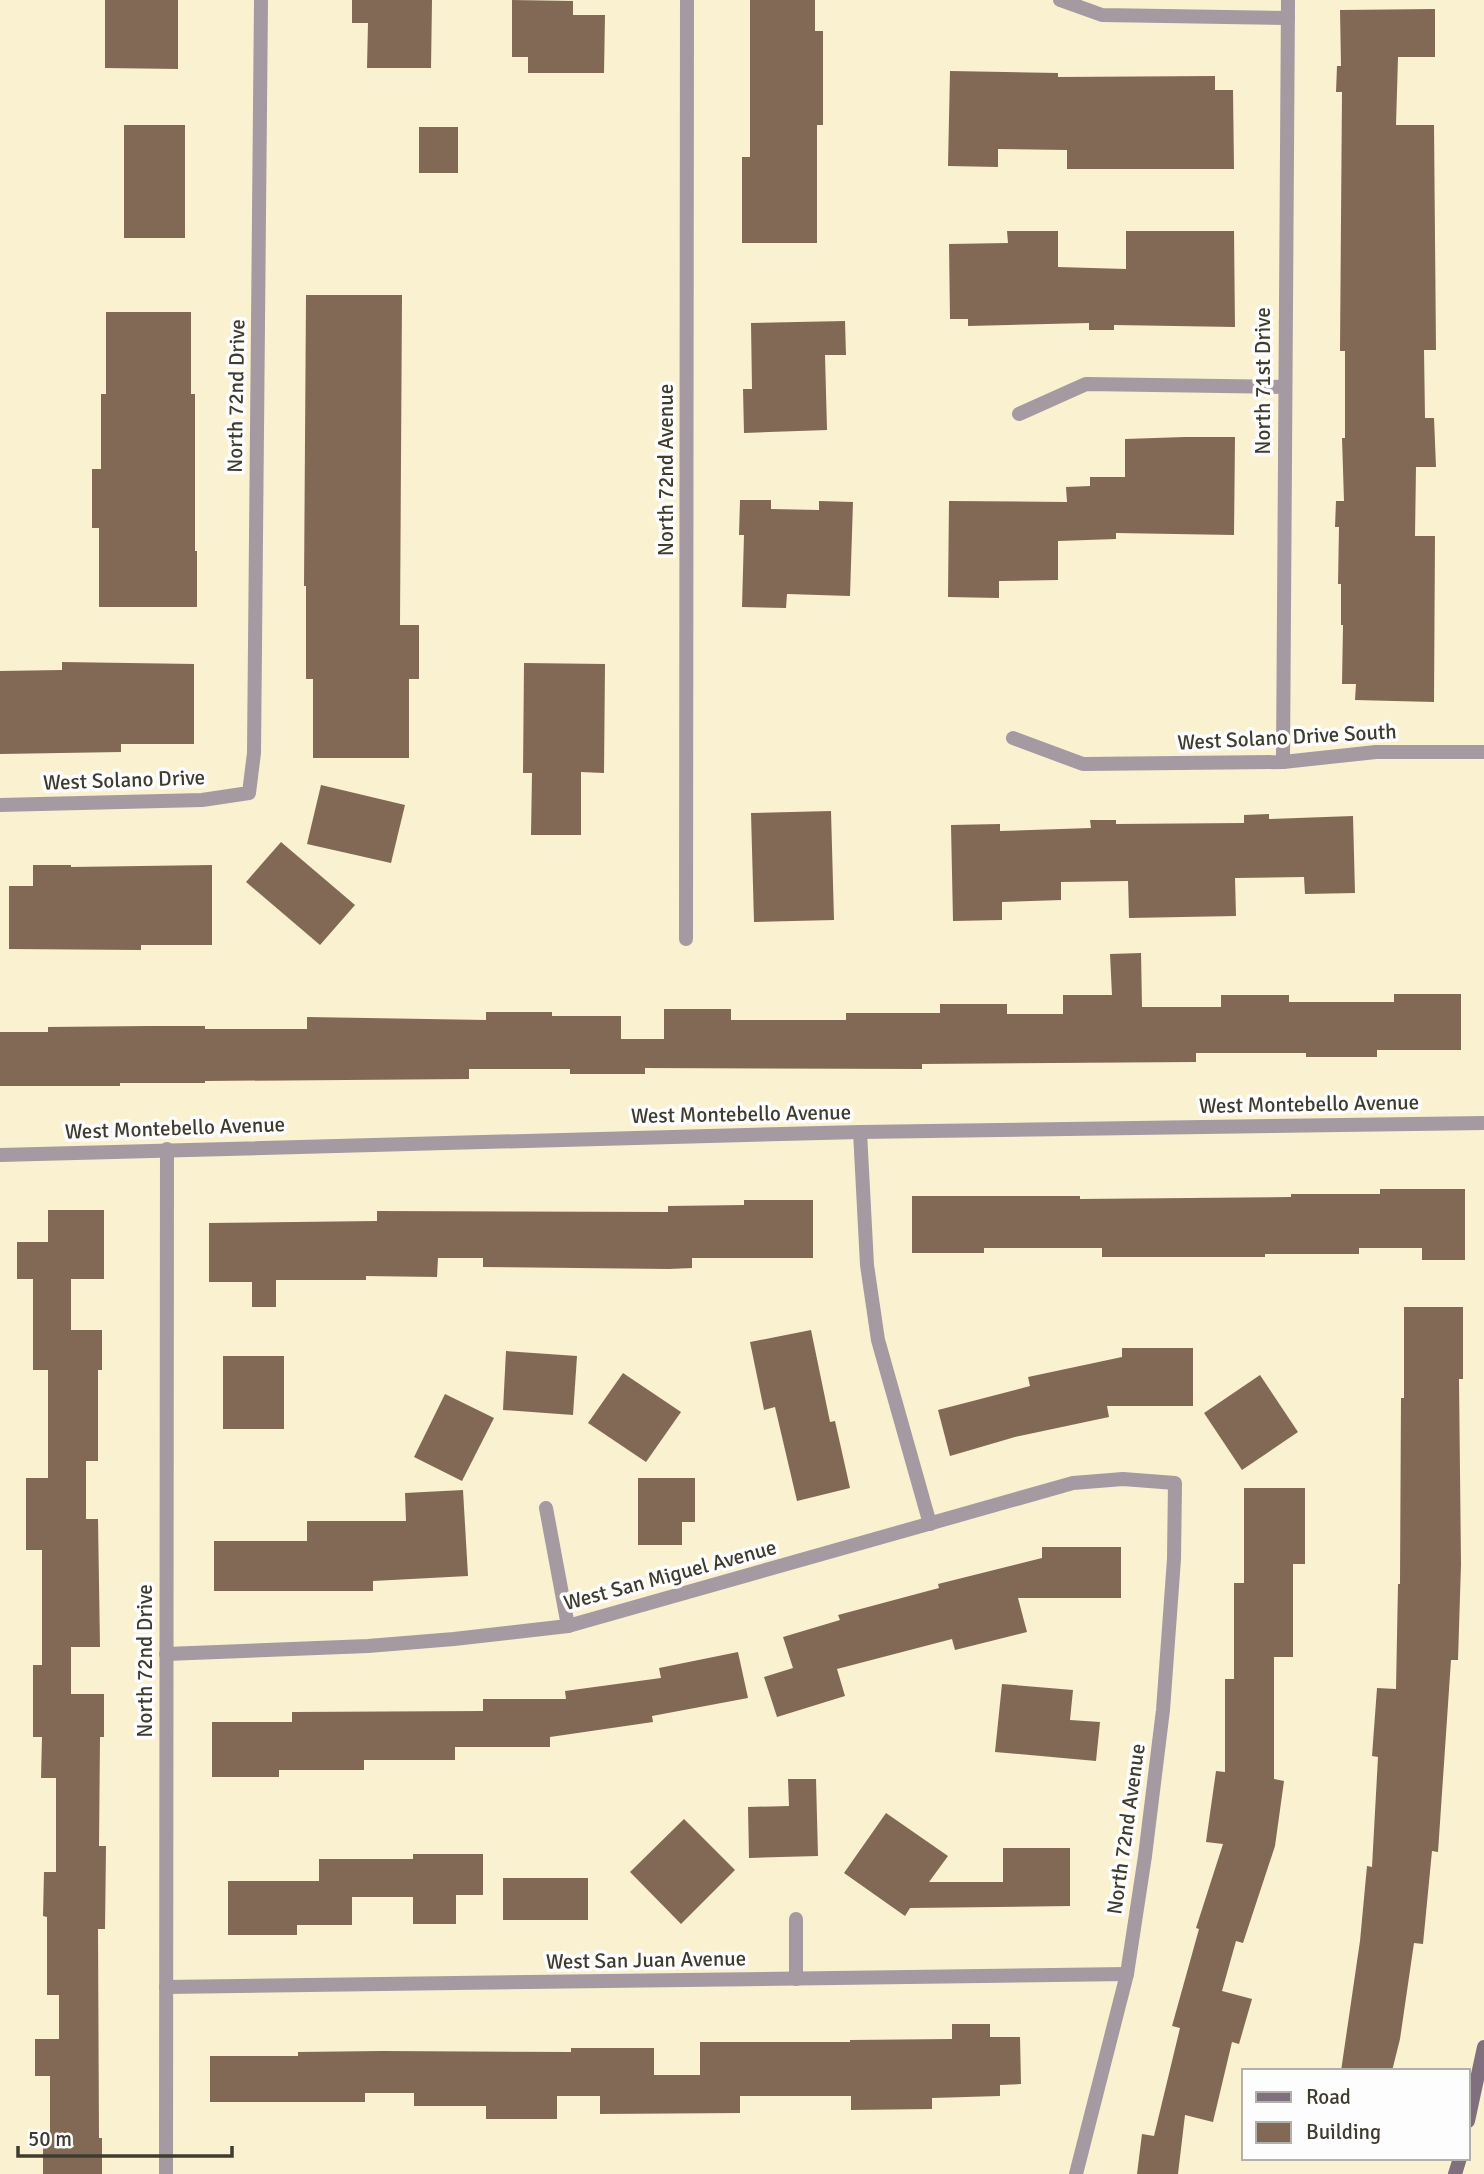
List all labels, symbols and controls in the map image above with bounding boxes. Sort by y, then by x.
street label: North 71st Drive [1250,307,1276,455]
street label: North 72nd Drive [222,319,250,473]
street label: North 72nd Avenue [653,384,679,556]
street label: West Solano Drive South [1177,718,1397,756]
street label: West Solano Drive [43,764,205,796]
street label: West Montebello Avenue [1199,1089,1419,1119]
street label: West Montebello Avenue [631,1099,851,1129]
street label: West Montebello Avenue [64,1111,286,1145]
street label: West San Miguel Avenue [561,1534,779,1616]
street label: North 72nd Drive [132,1584,158,1738]
street label: North 72nd Avenue [1101,1742,1151,1916]
street label: West San Juan Avenue [546,1945,746,1975]
legend [1242,2069,1470,2160]
text: Road [1306,2084,1351,2110]
scale bar [18,2114,231,2158]
text: Building [1306,2119,1381,2145]
text: 50 m [28,2126,72,2152]

